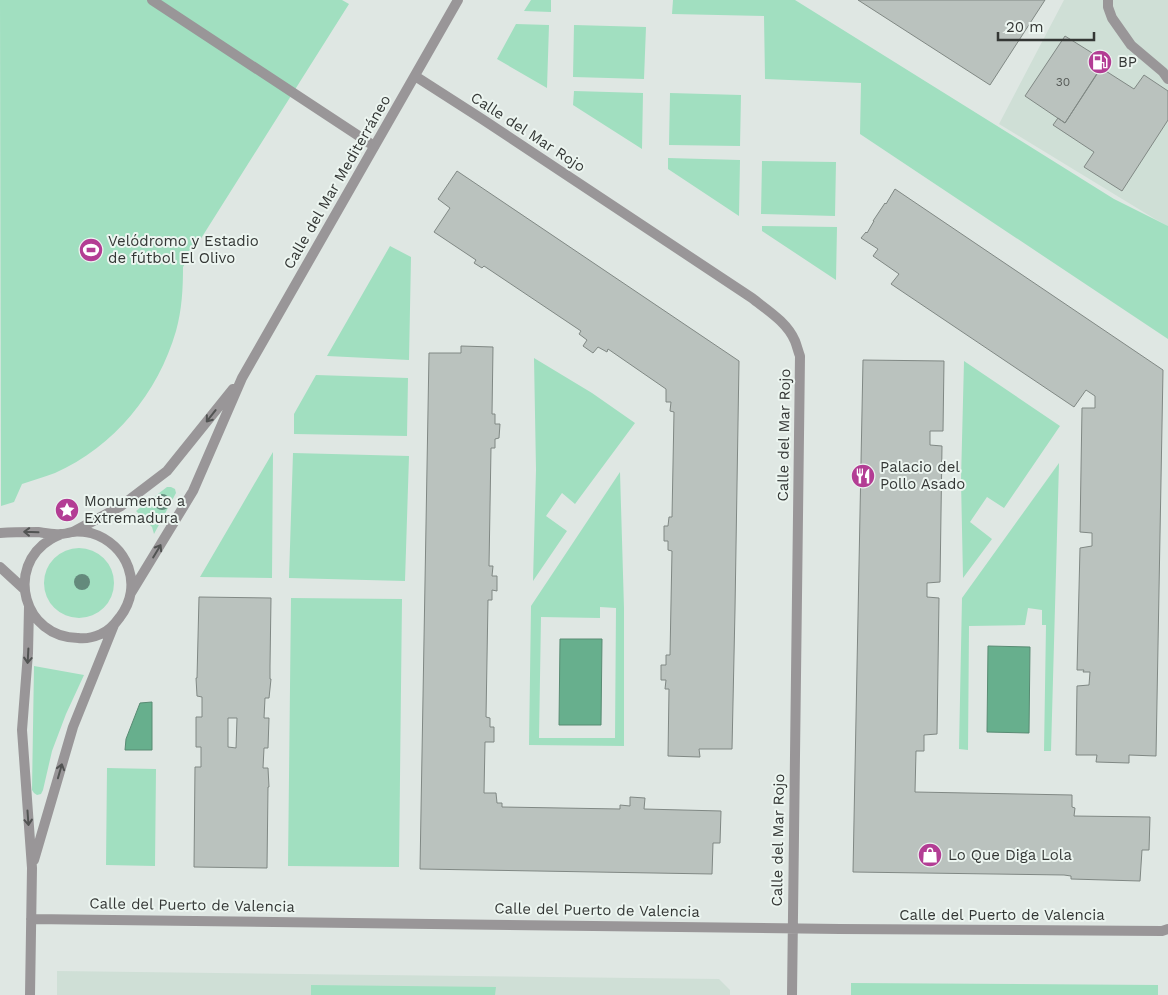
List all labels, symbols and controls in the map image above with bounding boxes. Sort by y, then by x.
scale bar [998,10,1094,42]
text: 20 m [1006,18,1044,36]
fuel station icon: BP [1087,49,1113,75]
place label: BP [1118,53,1137,71]
house number: 30 [1056,75,1070,89]
street label: Calle del Mar Rojo [467,88,589,176]
street label: Calle del Mar Mediterráneo [280,92,394,272]
place label: Velódromo y Estadio de fútbol El Olivo [108,232,259,267]
sports icon: Velódromo y Estadio de fútbol El Olivo [78,237,104,263]
street label: Calle del Mar Rojo [774,368,794,502]
one-way arrow [206,409,217,422]
place label: Palacio del Pollo Asado [880,458,965,493]
restaurant icon: Palacio del Pollo Asado [850,463,876,489]
place label: Monumento a Extremadura [84,492,186,527]
place icon: Monumento a Extremadura [54,497,80,523]
one-way arrow [23,528,39,537]
one-way arrow [152,544,162,558]
one-way arrow [23,648,32,664]
one-way arrow [55,763,65,779]
street label: Calle del Mar Rojo [768,773,788,907]
one-way arrow [24,810,33,826]
shop icon: Lo Que Diga Lola [917,842,943,868]
place label: Lo Que Diga Lola [948,846,1072,864]
street label: Calle del Puerto de Valencia [89,894,295,916]
street label: Calle del Puerto de Valencia [494,899,700,921]
street label: Calle del Puerto de Valencia [899,906,1105,924]

